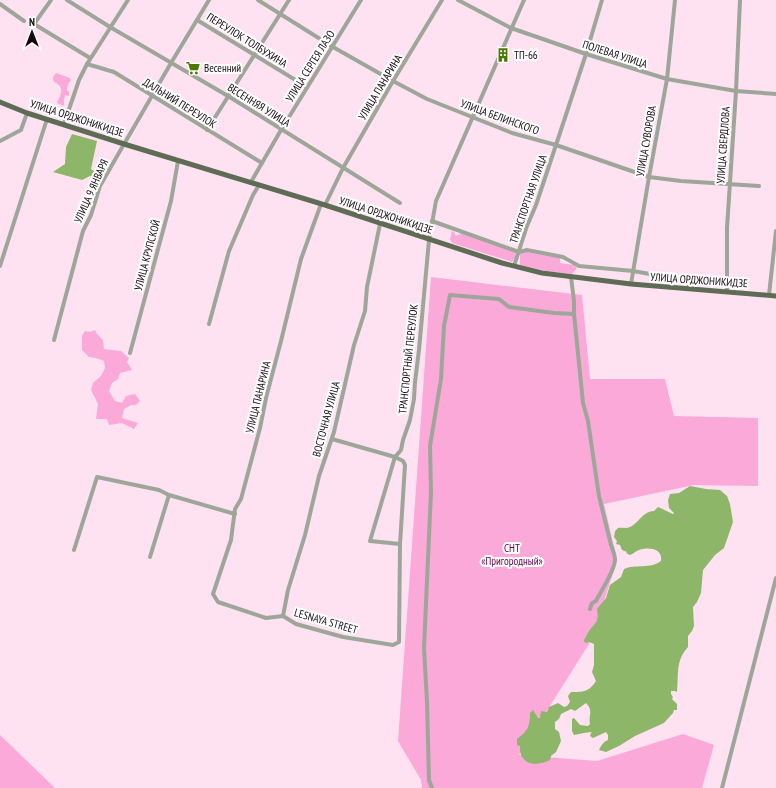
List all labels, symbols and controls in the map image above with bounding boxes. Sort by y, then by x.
street label: ПЕРЕУЛОК ТОЛБУХИНА [204,10,291,71]
north arrow [12,12,52,52]
text: N [29,15,35,29]
street label: УЛИЦА СЕРГЕЯ ЛАЗО [282,28,338,104]
street label: ПОЛЕВАЯ УЛИЦА [581,37,650,71]
building icon: ТП-66 [495,47,511,63]
place label: ТП-66 [514,48,538,62]
street label: УЛИЦА ПАНАРИНА [355,51,405,122]
supermarket icon: Весенний [185,60,201,76]
place label: Весенний [204,61,241,75]
street label: ДАЛЬНИЙ ПЕРЕУЛОК [141,75,220,131]
street label: ВЕСЕННЯЯ УЛИЦА [225,80,294,130]
street label: УЛИЦА ОРДЖОНИКИДЗЕ [28,96,126,140]
street label: УЛИЦА БЕЛИНСКОГО [459,96,541,138]
street label: УЛИЦА СУВОРОВА [633,104,659,178]
street label: УЛИЦА СВЕРДЛОВА [713,105,733,184]
street label: ТРАНСПОРТНАЯ УЛИЦА [506,152,550,245]
street label: УЛИЦА 9 ЯНВАРЯ [71,157,111,225]
street label: УЛИЦА ОРДЖОНИКИДЗЕ [337,193,435,237]
street label: УЛИЦА КРУПСКОЙ [131,218,163,292]
street label: УЛИЦА ОРДЖОНИКИДЗЕ [650,270,749,290]
street label: ТРАНСПОРТНЫЙ ПЕРЕУЛОК [395,303,421,414]
street label: УЛИЦА ПАНАРИНА [242,359,274,434]
street label: ВОСТОЧНАЯ УЛИЦА [309,379,343,458]
park label: СНТ «Пригородный» [481,541,543,568]
street label: LESNAYA STREET [293,605,359,637]

